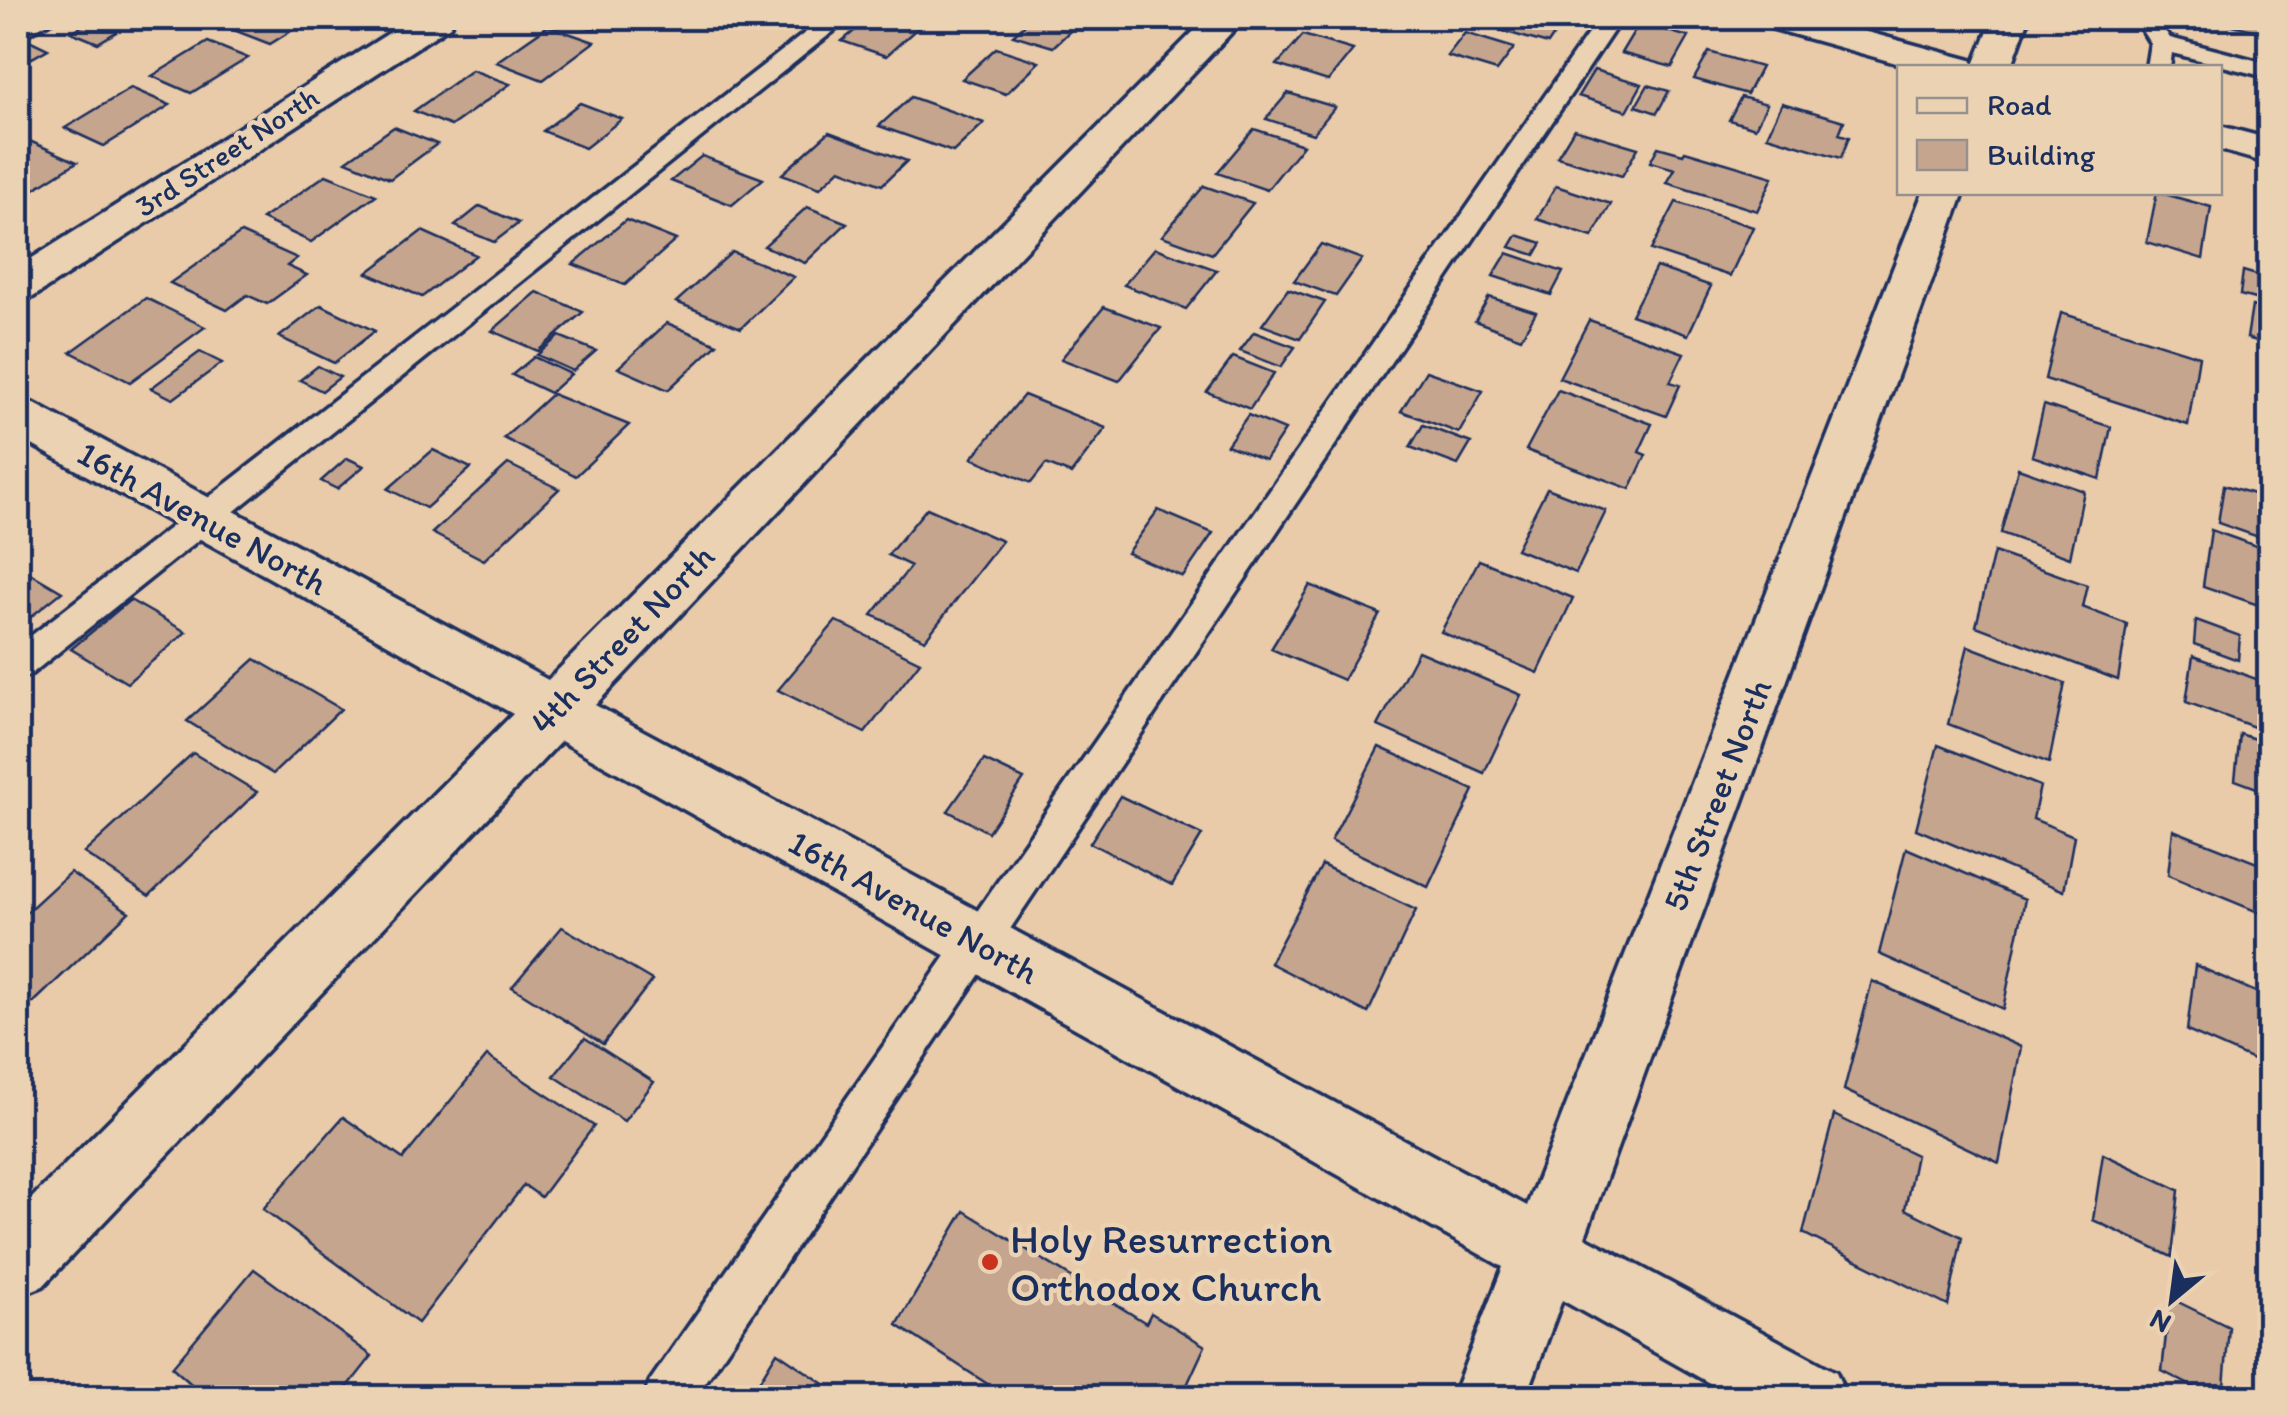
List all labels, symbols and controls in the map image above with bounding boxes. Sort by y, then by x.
legend [1897,65,2222,195]
street label: 3rd Street North [128,78,326,225]
text: Road [1987,86,2052,123]
text: Building [1987,136,2096,173]
street label: 16th Avenue North [71,432,335,604]
street label: 4th Street North [521,535,723,743]
street label: 5th Street North [1654,673,1780,917]
street label: 16th Avenue North [782,821,1046,993]
place label: Holy Resurrection Orthodox Church [1010,1213,1332,1312]
north arrow [2122,1250,2222,1350]
marker: Holy Resurrection Orthodox Church [979,1251,1001,1273]
text: N [2143,1302,2176,1341]

